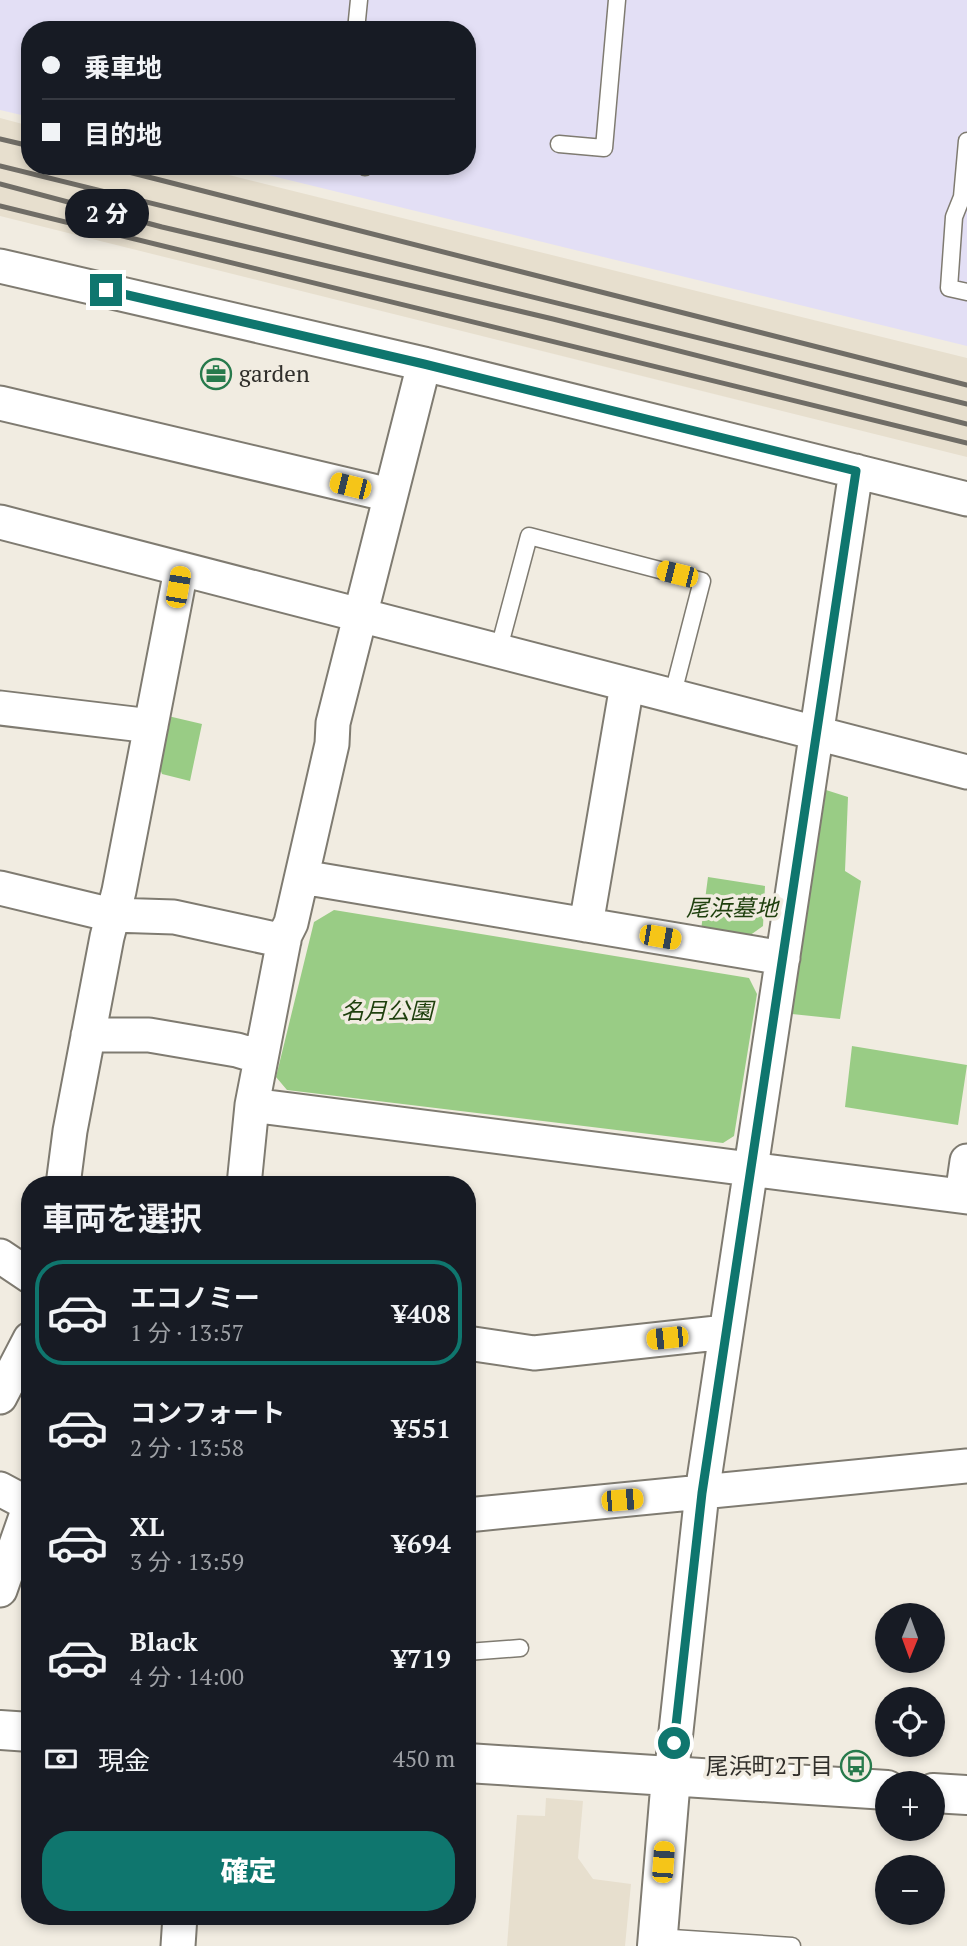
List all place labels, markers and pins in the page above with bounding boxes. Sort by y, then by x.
office icon: garden [199,357,233,391]
place label: garden [239,358,310,389]
bus stop icon: 尾浜町2丁目 [839,1749,873,1783]
place label: 尾浜町2丁目 [706,1750,833,1781]

